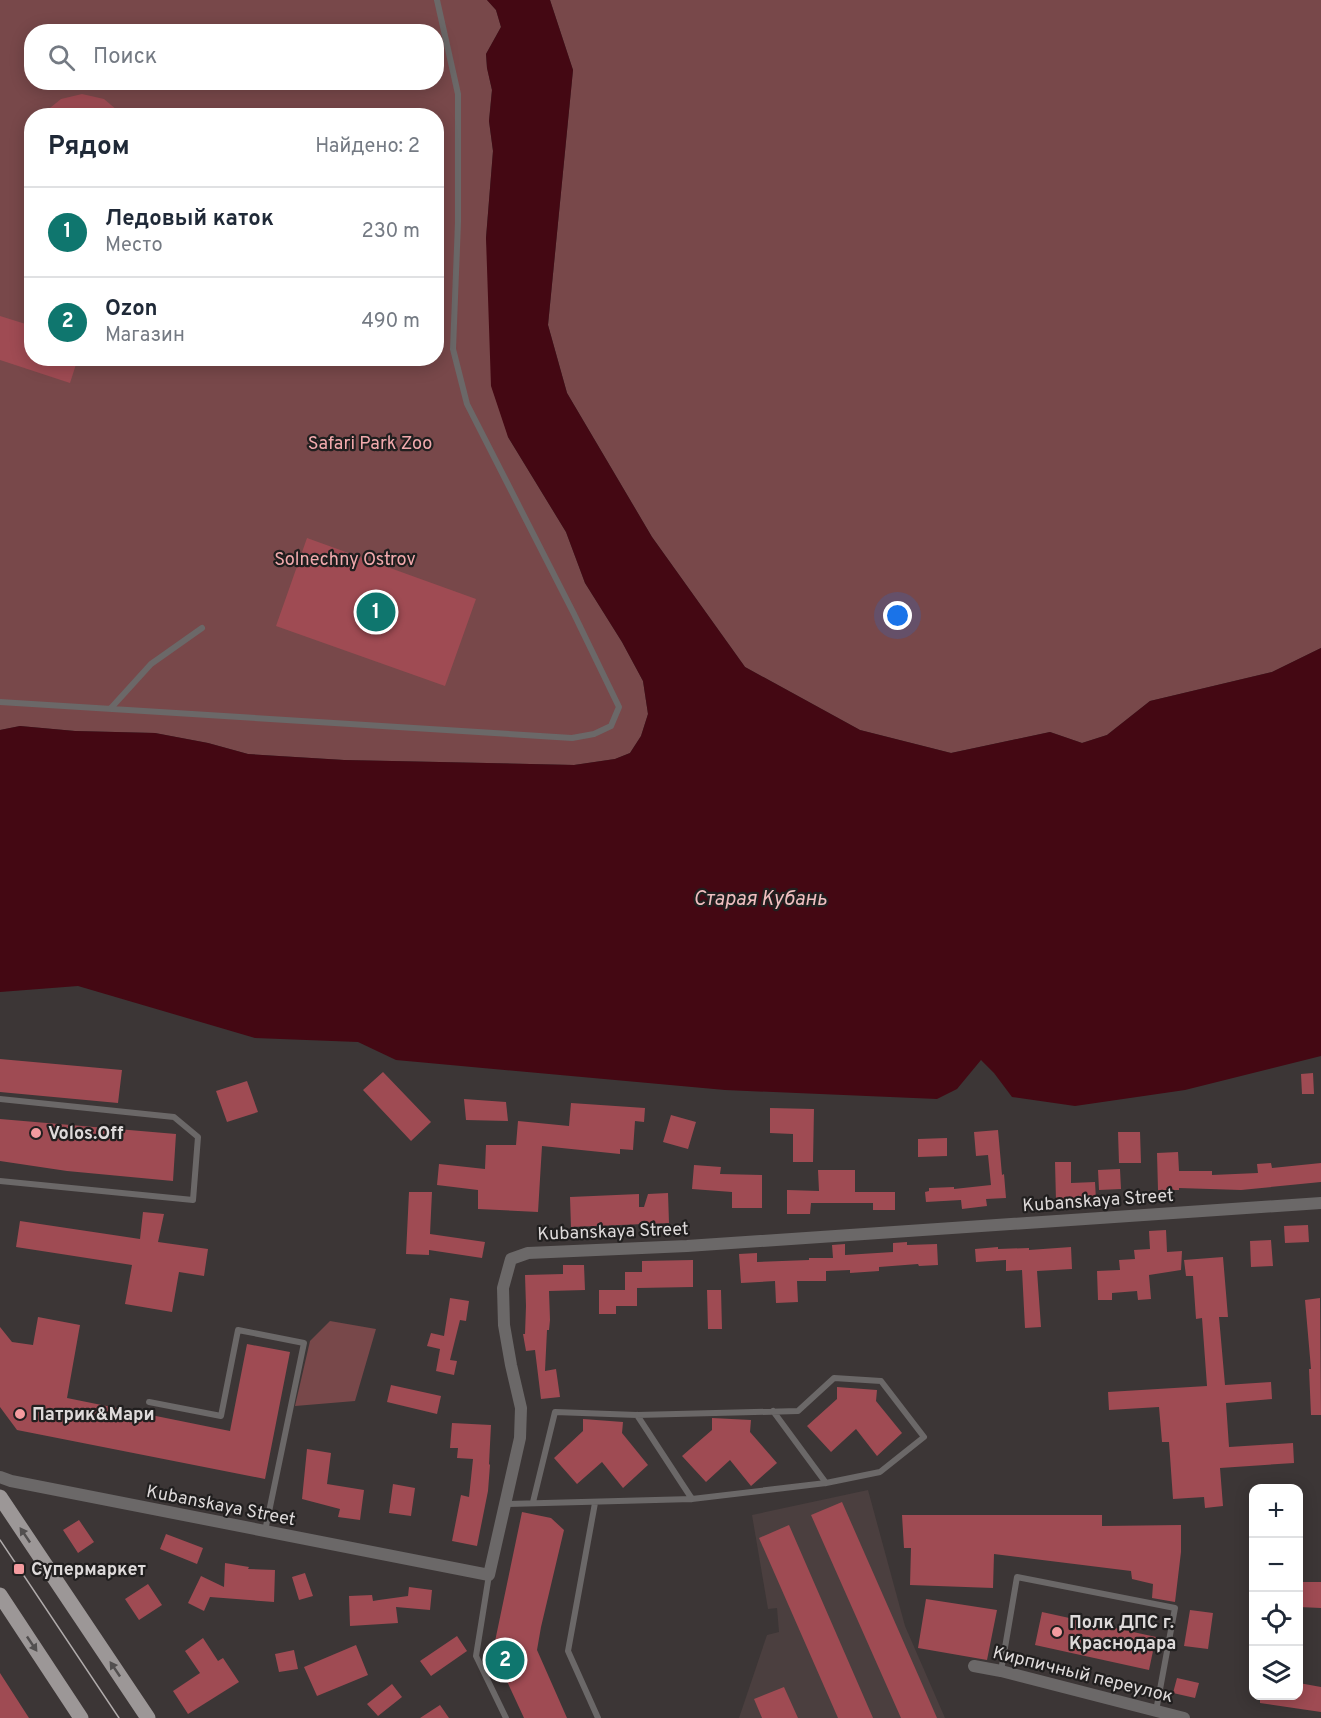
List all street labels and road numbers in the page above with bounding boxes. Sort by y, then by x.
street label: Kubanskaya Street [1022,1185,1174,1218]
street label: Kubanskaya Street [537,1218,689,1247]
street label: Kubanskaya Street [144,1481,297,1532]
street label: Кирпичный переулок [990,1642,1175,1709]

